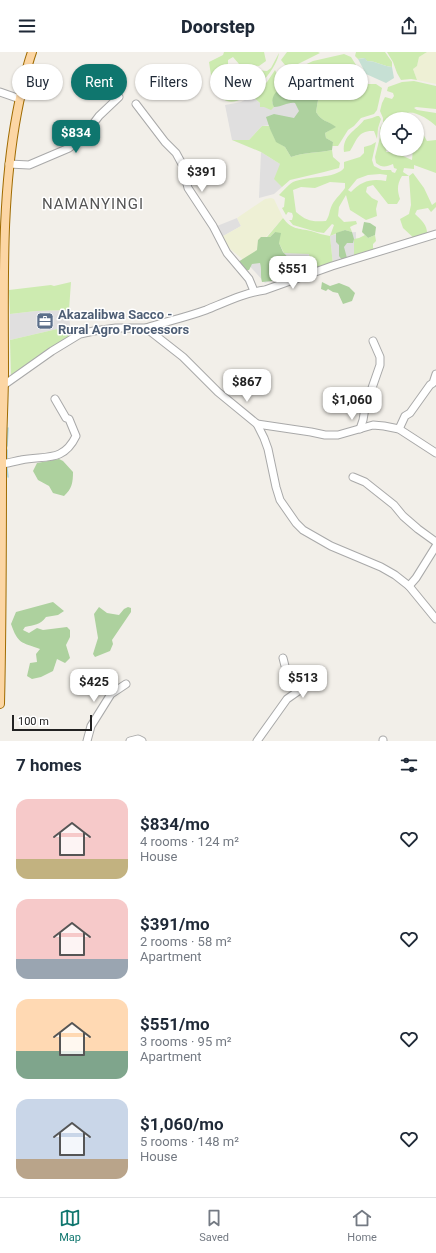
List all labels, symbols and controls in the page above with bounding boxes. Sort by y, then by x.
icon: menu [16,15,38,37]
icon: share [398,15,420,37]
text: Doorstep [181,16,255,37]
chip: Buy [12,64,63,100]
chip: Rent [71,64,127,100]
chip: Filters [135,64,202,100]
chip: New [210,64,266,100]
chip: Apartment [274,64,368,100]
map controls [380,112,424,156]
button: locate [380,112,424,156]
pin: $834 [52,120,100,154]
text: $834 [61,125,91,140]
pin: $391 [178,159,226,193]
text: $391 [187,164,217,179]
district label: NAMANYINGI [42,195,144,213]
pin: $551 [269,256,317,290]
text: $551 [278,261,308,276]
place label: Akazalibwa Sacco - Rural Agro Processors [58,307,190,337]
office icon: Akazalibwa Sacco - Rural Agro Processors [35,311,55,331]
pin: $867 [223,369,271,403]
text: $867 [232,374,262,389]
pin: $1,060 [319,387,385,421]
text: $1,060 [332,392,372,407]
pin: $513 [279,665,327,699]
pin: $425 [70,669,118,703]
text: $513 [288,670,318,685]
text: $425 [79,674,109,689]
scale bar [12,713,92,732]
text: 100 m [18,715,49,728]
icon: filters [398,754,420,776]
text: 7 homes [16,755,82,775]
text: $834/mo [140,814,210,834]
icon: home [48,815,96,863]
icon: heart [398,828,420,850]
text: 4 rooms · 124 m² [140,834,239,849]
text: House [140,849,177,864]
text: $391/mo [140,914,210,934]
icon: home [48,915,96,963]
icon: heart [398,928,420,950]
text: 2 rooms · 58 m² [140,934,232,949]
text: Apartment [140,949,202,964]
text: $551/mo [140,1014,210,1034]
icon: home [48,1015,96,1063]
icon: heart [398,1028,420,1050]
text: 3 rooms · 95 m² [140,1034,232,1049]
text: Apartment [140,1049,202,1064]
text: $1,060/mo [140,1114,224,1134]
icon: home [48,1115,96,1163]
icon: heart [398,1128,420,1150]
text: 5 rooms · 148 m² [140,1134,239,1149]
text: House [140,1149,177,1164]
tab: Map [59,1207,81,1244]
tab: Saved [199,1207,229,1244]
tab: Home [347,1207,377,1244]

